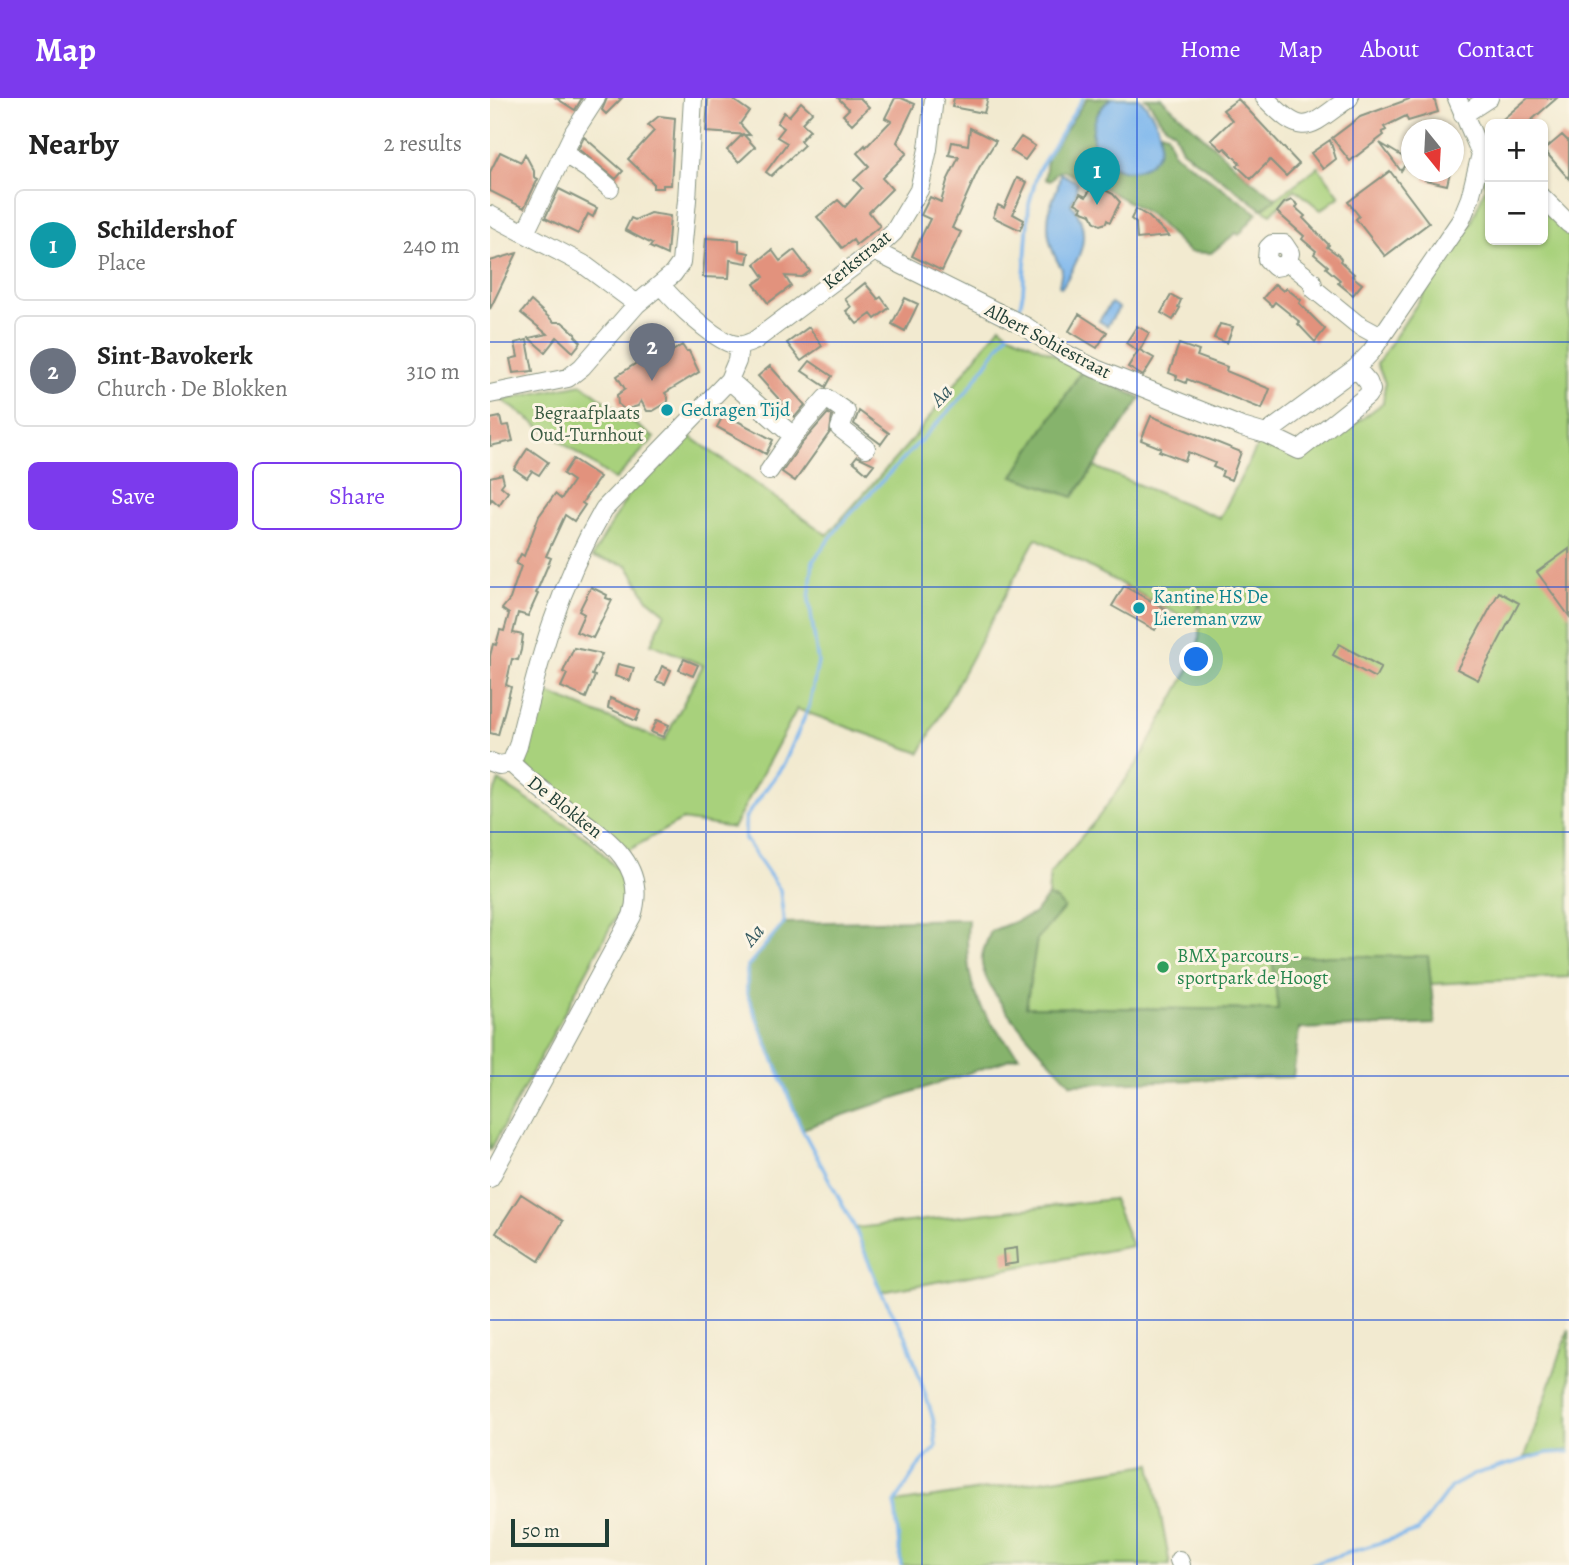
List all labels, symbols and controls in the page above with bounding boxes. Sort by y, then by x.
text: Map [35,27,96,72]
text: Home [1180,33,1241,65]
text: Map [1279,33,1323,65]
text: About [1361,33,1419,65]
text: Contact [1457,33,1534,65]
north arrow [1401,119,1464,182]
map controls [1485,119,1548,245]
button: + [1485,119,1548,182]
text: Nearby [28,124,119,164]
text: 2 results [384,128,462,159]
pin: 1 [1074,147,1120,205]
button: − [1485,182,1548,245]
text: Schildershof [97,212,234,247]
street label: Kerkstraat [817,224,897,296]
text: 1 [49,230,57,261]
text: 240 m [403,230,460,261]
text: Place [97,247,146,278]
street label: Albert Sohiestraat [980,296,1115,385]
pin: 2 [629,323,675,381]
text: Sint-Bavokerk [97,338,253,373]
text: 2 [47,356,59,387]
text: 310 m [407,356,460,387]
text: Church · De Blokken [97,373,288,404]
water label: Aa [923,378,959,413]
place label: Gedragen Tijd [681,397,791,423]
park label: Begraafplaats Oud-Turnhout [530,400,644,448]
marker: Gedragen Tijd [659,402,675,418]
button: Save [28,462,238,530]
button: Share [252,462,462,530]
place label: Kantine HS De Liereman vzw [1153,584,1268,632]
marker: Kantine HS De Liereman vzw [1131,600,1147,616]
your location [1179,642,1213,676]
street label: De Blokken [522,770,608,844]
water label: Aa [735,918,771,953]
place label: BMX parcours - sportpark de Hoogt [1177,943,1328,991]
marker: BMX parcours - sportpark de Hoogt [1155,959,1171,975]
scale bar [511,1516,609,1548]
text: 50 m [522,1518,560,1544]

